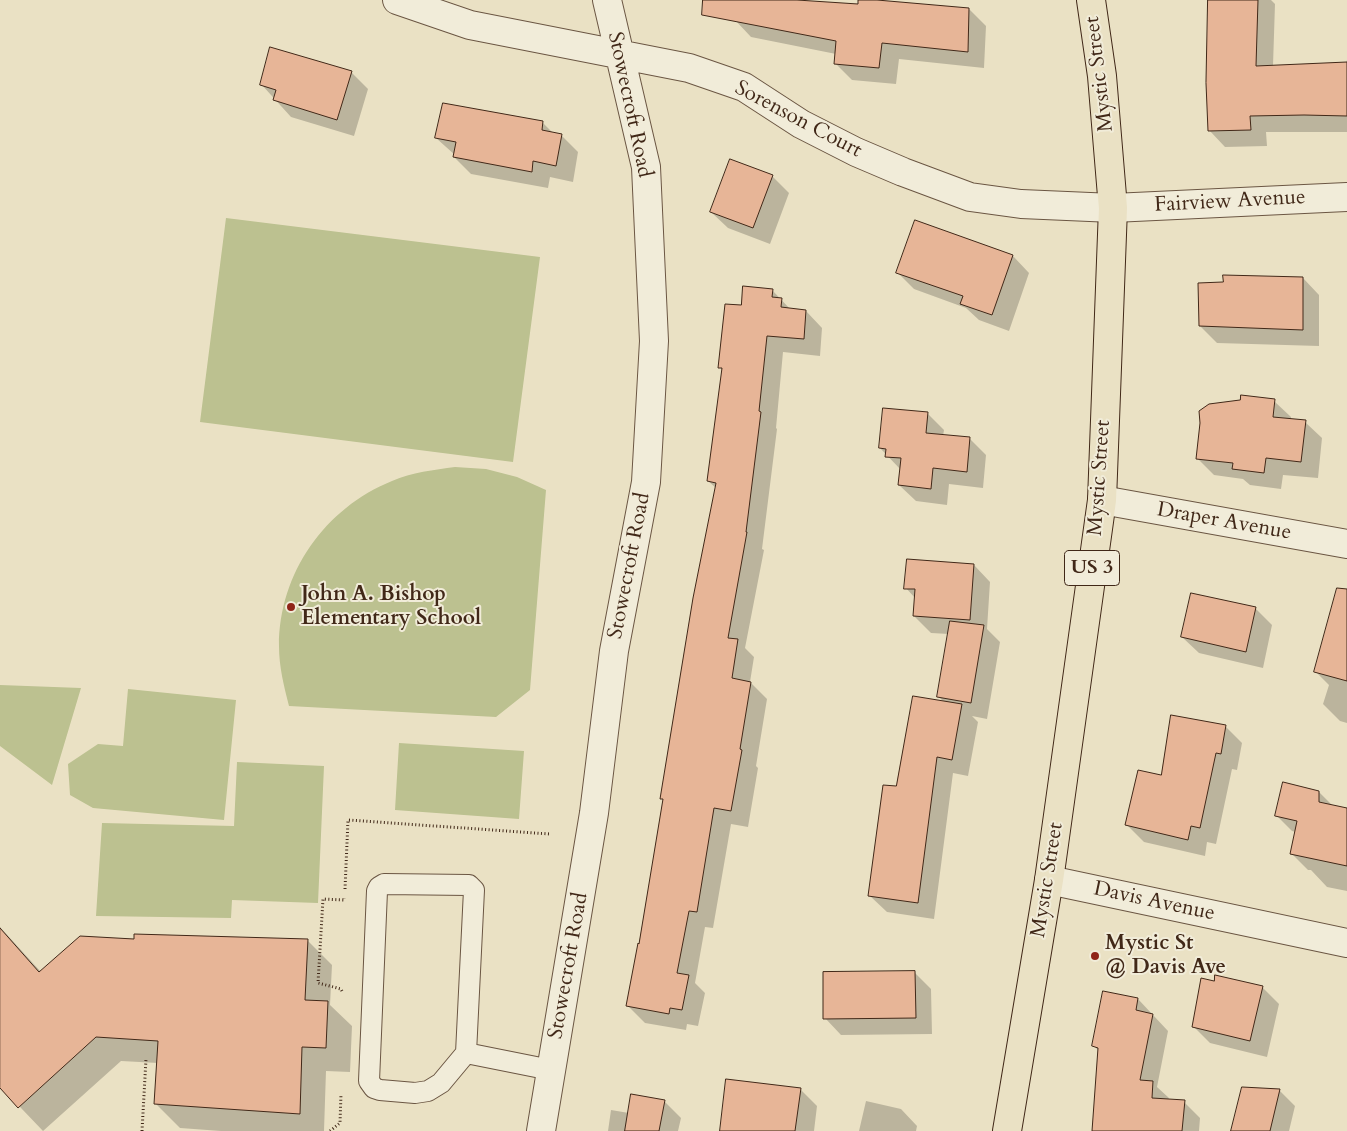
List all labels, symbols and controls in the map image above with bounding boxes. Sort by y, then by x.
street label: Mystic Street [1080,15,1120,133]
street label: Stowecroft Road [601,30,657,180]
street label: Sorenson Court [730,76,866,164]
street label: Fairview Avenue [1154,185,1306,219]
street label: Mystic Street [1083,419,1117,537]
street label: Stowecroft Road [603,491,657,641]
street label: Draper Avenue [1155,498,1293,546]
road number: US 3 [1064,550,1120,586]
place label: John A. Bishop Elementary School [301,582,481,632]
marker: John A. Bishop Elementary School [285,601,297,613]
street label: Mystic Street [1026,821,1070,939]
street label: Davis Avenue [1091,877,1217,927]
street label: Stowecroft Road [544,891,594,1041]
place label: Mystic St @ Davis Ave [1105,931,1226,981]
marker: Mystic St @ Davis Ave [1089,950,1101,962]

